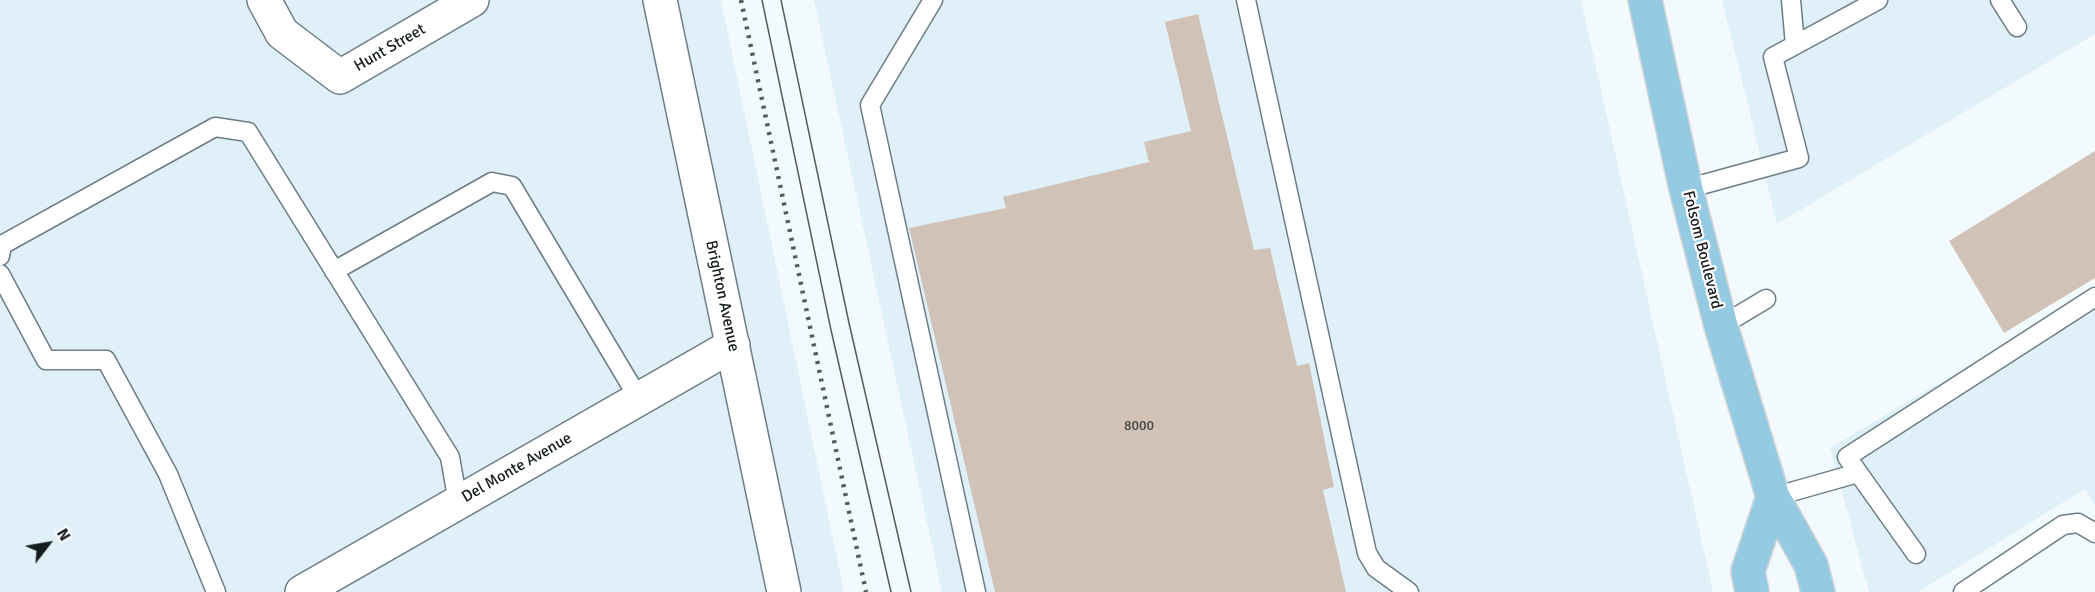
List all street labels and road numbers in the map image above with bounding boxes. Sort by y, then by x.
street label: Hunt Street [351,20,429,76]
street label: Folsom Boulevard [1678,189,1726,311]
street label: Brighton Avenue [701,239,743,353]
street label: Del Monte Avenue [459,429,575,507]

